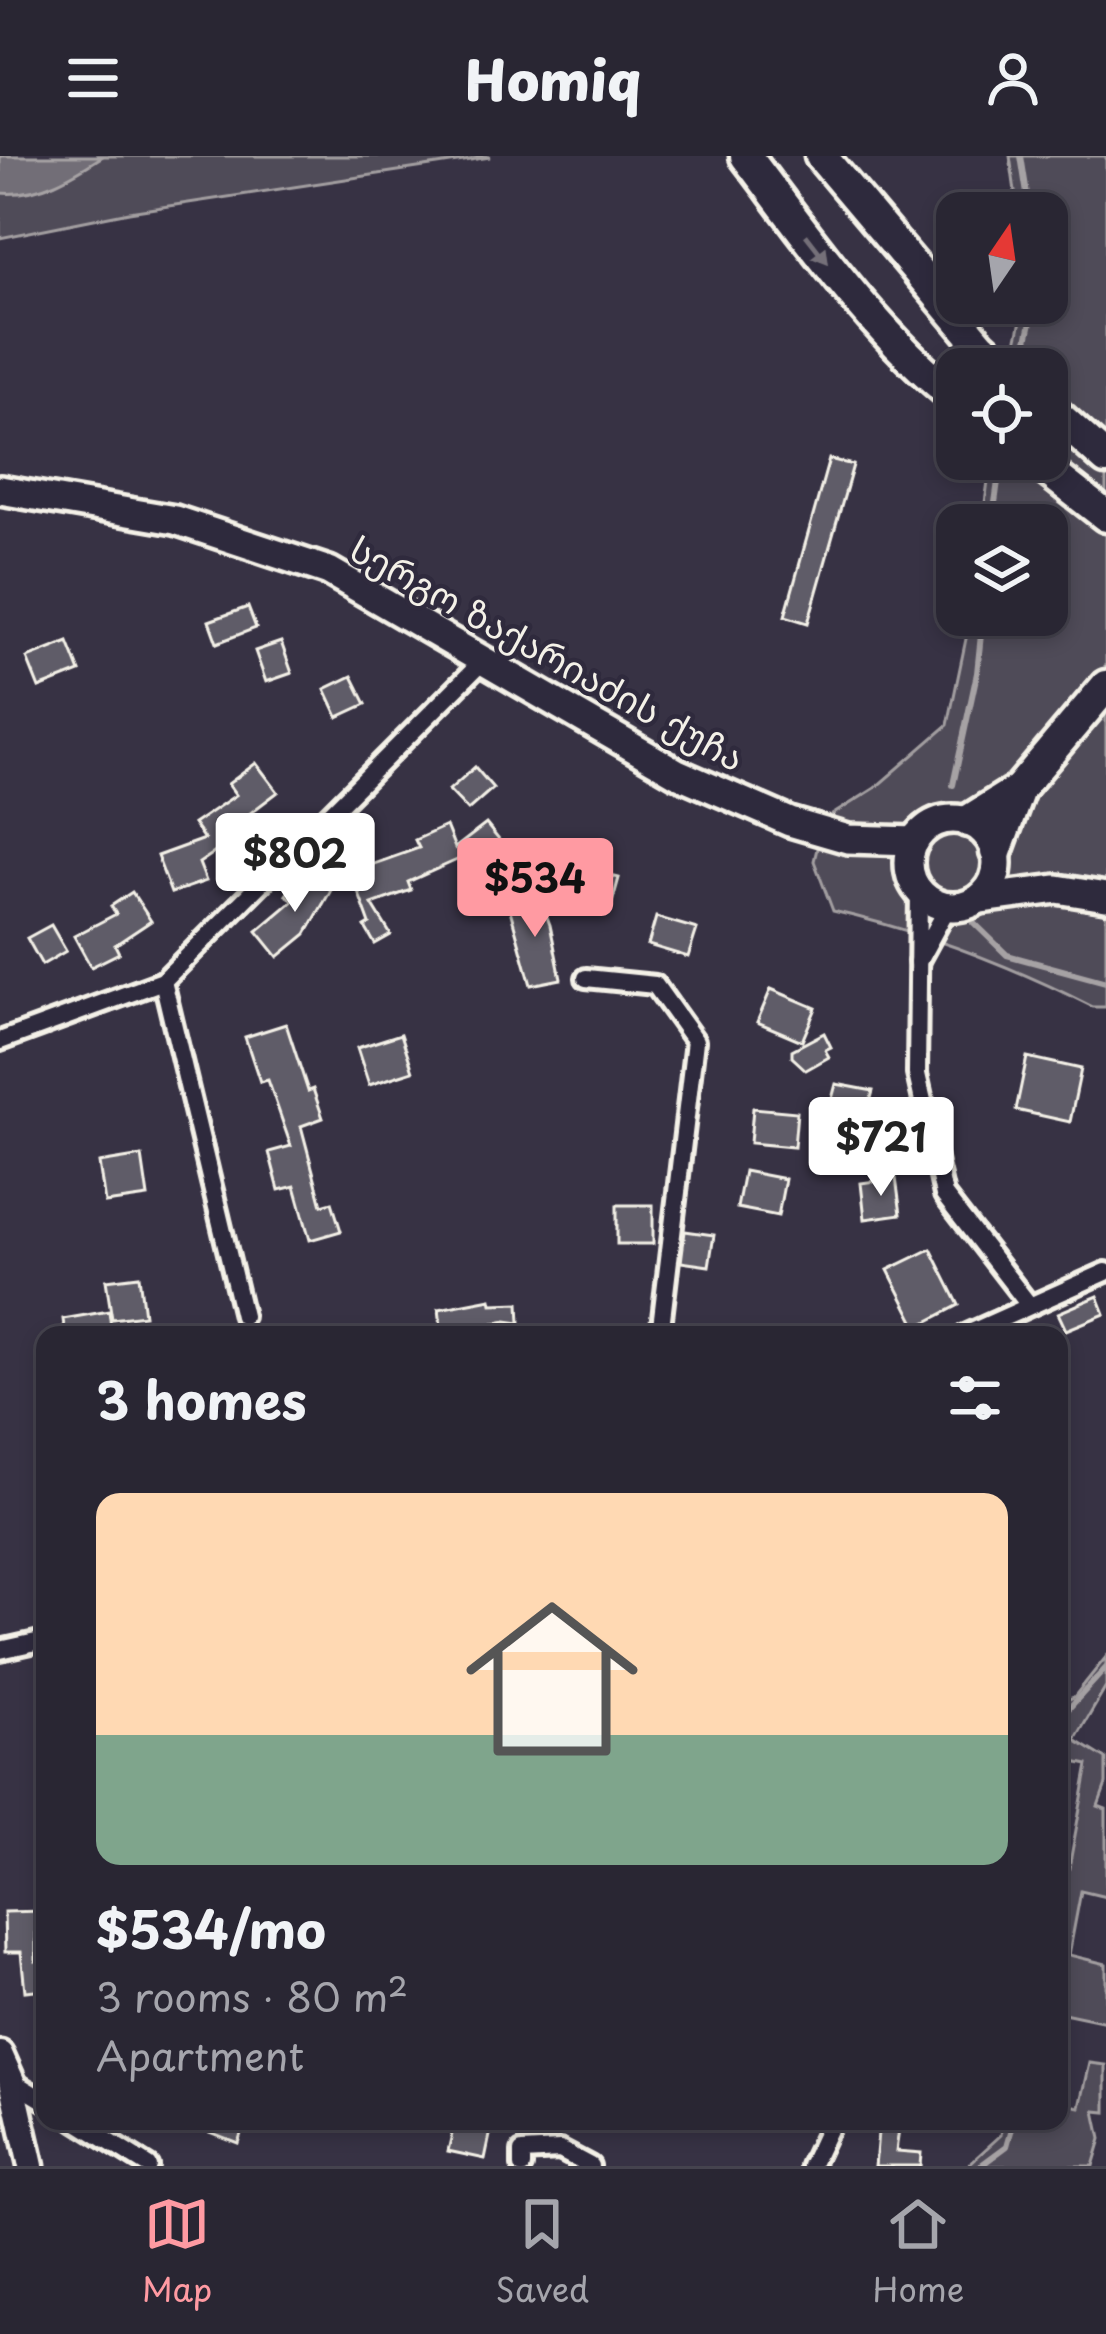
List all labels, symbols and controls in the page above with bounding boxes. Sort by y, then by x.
text: Homiq [465,38,641,119]
icon: menu [60,45,126,111]
icon: person [980,45,1046,111]
north arrow [936,192,1068,324]
map controls [936,192,1068,636]
one-way arrow [804,233,829,264]
button: locate [936,348,1068,480]
button: layers [936,504,1068,636]
street label: სერგო ზაქარიაძის ქუჩა [341,521,755,783]
pin: $802 [224,813,366,915]
text: $802 [243,822,347,881]
pin: $534 [464,838,606,940]
text: $534 [484,847,586,906]
pin: $721 [810,1097,952,1199]
text: $721 [836,1106,926,1165]
text: 3 homes [96,1360,307,1437]
icon: filters [942,1365,1008,1431]
icon: home [444,1571,660,1787]
text: $534/mo [96,1889,326,1966]
text: 3 rooms · 80 m² [96,1966,408,2025]
text: Apartment [96,2025,304,2084]
tab: Map [142,2191,212,2313]
tab: Saved [496,2191,589,2313]
tab: Home [873,2191,964,2313]

